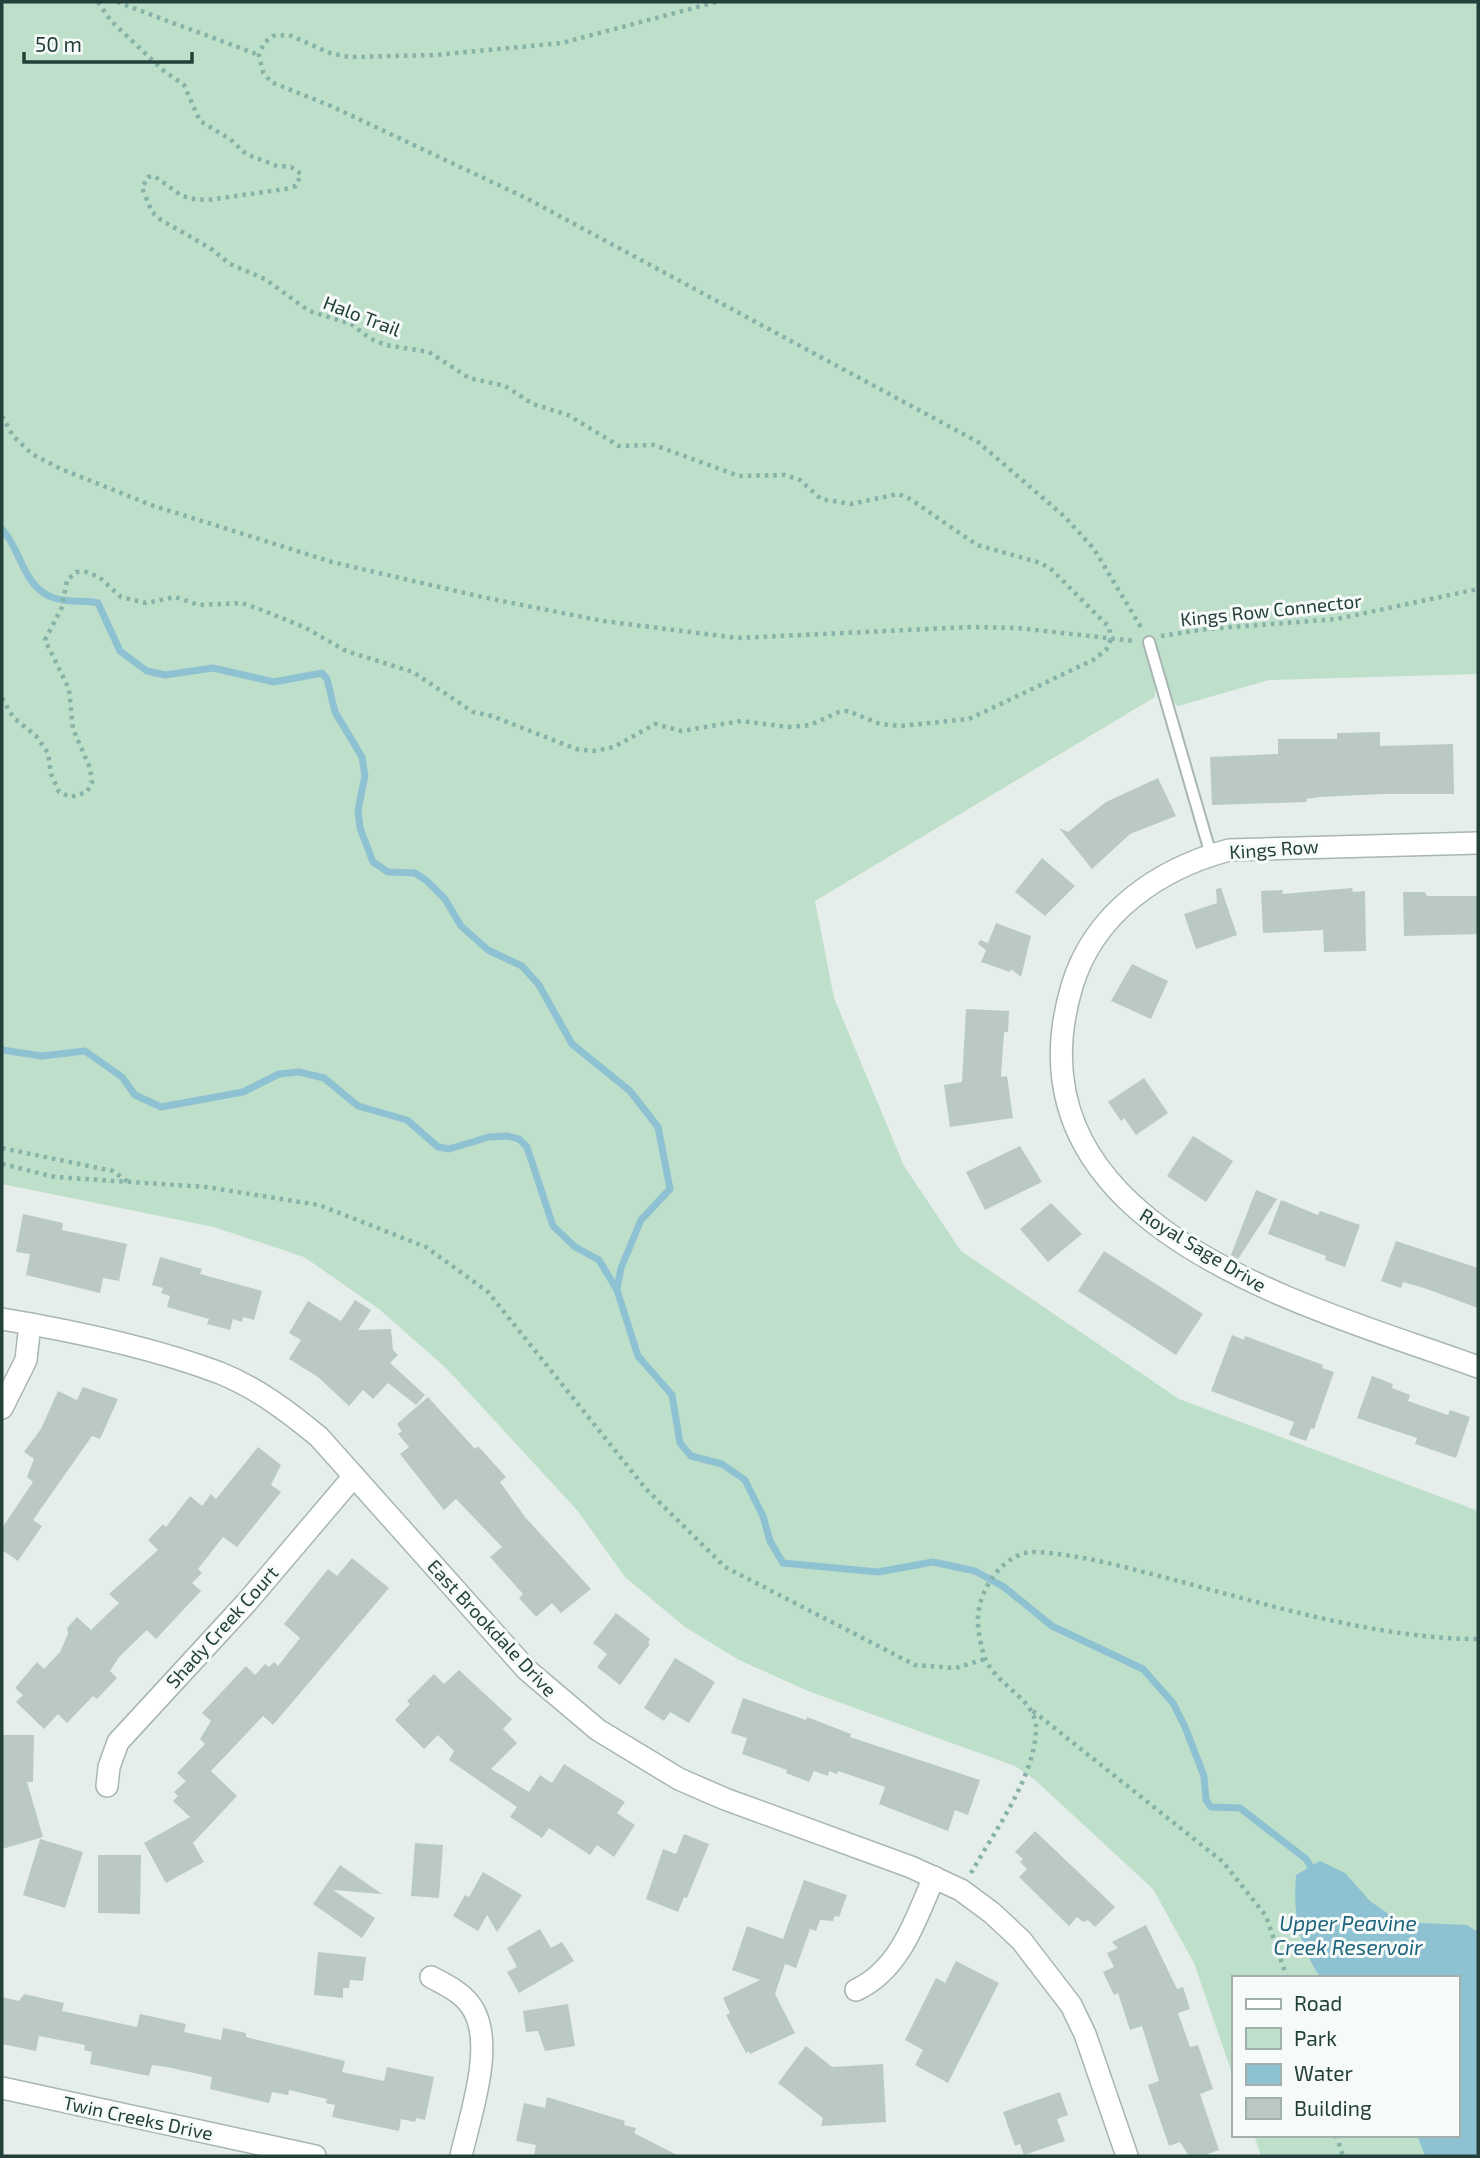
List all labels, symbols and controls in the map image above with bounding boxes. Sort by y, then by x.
scale bar [24,21,192,65]
text: 50 m [35,31,82,56]
street label: Halo Trail [320,290,404,341]
street label: Kings Row Connector [1179,589,1363,630]
street label: Kings Row [1229,834,1320,863]
street label: Royal Sage Drive [1136,1203,1271,1296]
street label: East Brookdale Drive [423,1554,562,1701]
street label: Shady Creek Court [161,1561,283,1693]
water label: Upper Peavine Creek Reservoir [1273,1910,1423,1959]
legend [1232,1976,1459,2137]
text: Road [1294,1990,1342,2015]
text: Park [1294,2025,1337,2050]
text: Water [1294,2060,1353,2085]
street label: Twin Creeks Drive [61,2090,215,2145]
text: Building [1294,2095,1372,2120]

